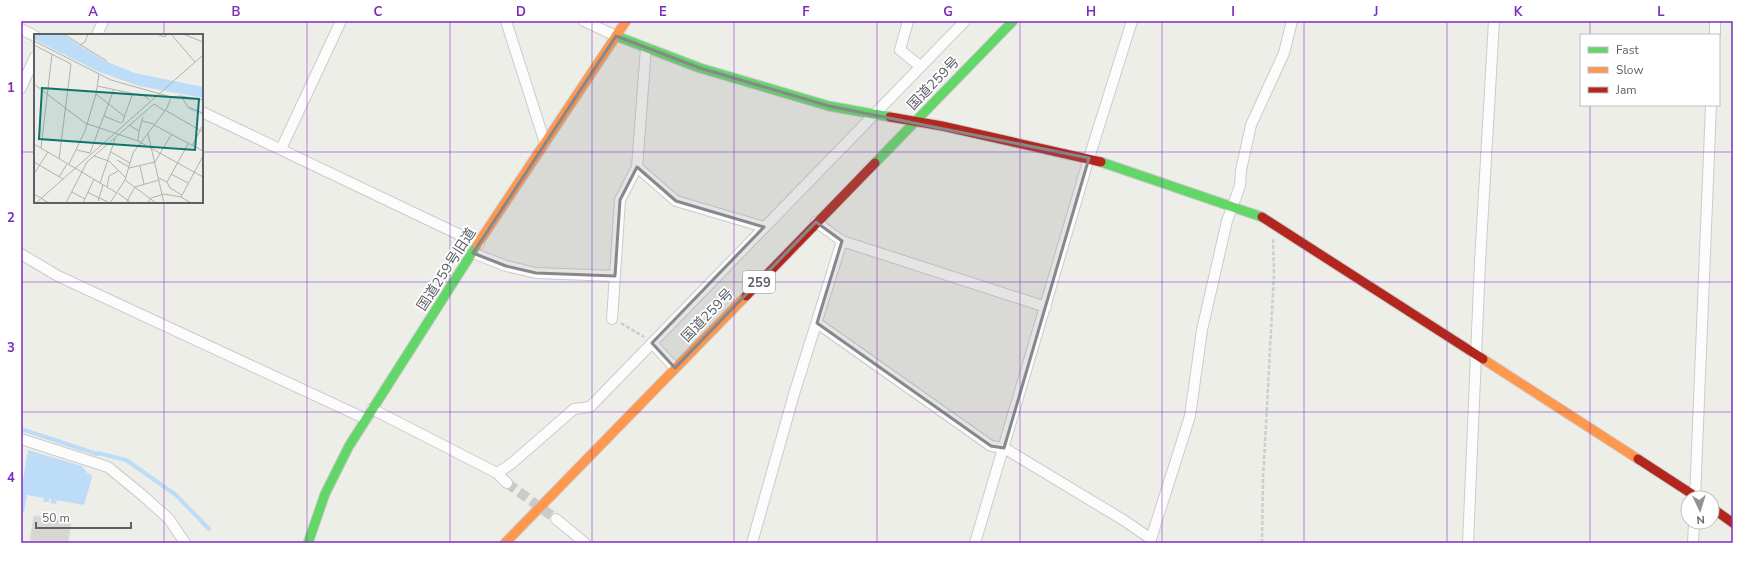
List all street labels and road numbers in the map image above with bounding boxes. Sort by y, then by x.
street label: 国道259号 [903,53,964,114]
street label: 国道259号旧道 [413,224,480,314]
road number: 259 [743,271,775,293]
street label: 国道259号 [677,285,738,346]

